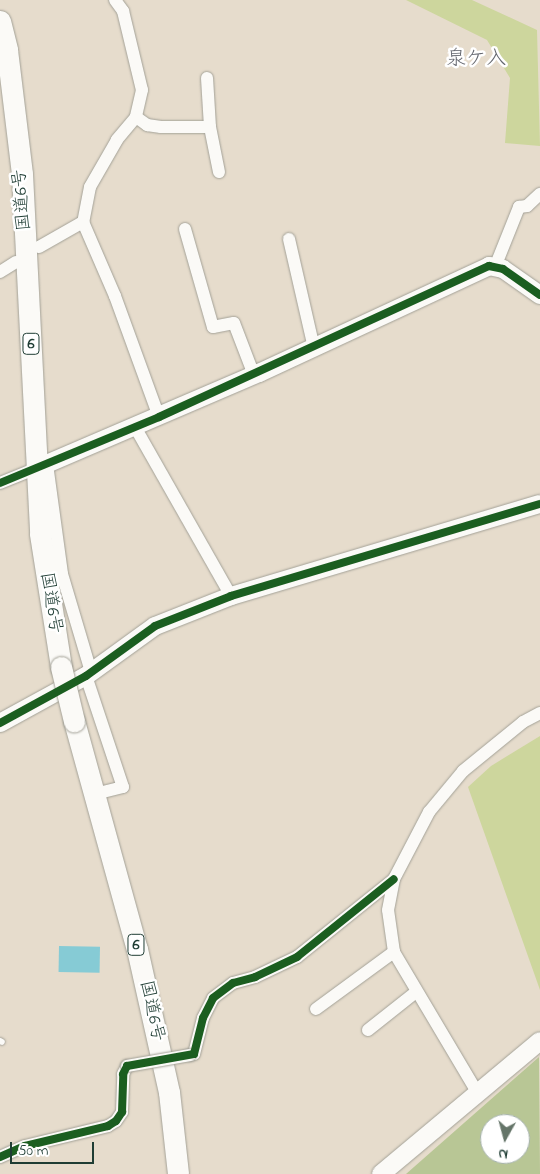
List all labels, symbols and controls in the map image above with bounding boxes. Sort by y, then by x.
district label: 泉ケ入 [446,47,506,71]
street label: 国道6号 [10,168,36,232]
road number: 6 [22,330,40,358]
street label: 国道6号 [34,571,66,635]
road number: 6 [127,932,145,958]
street label: 国道6号 [134,978,168,1044]
north arrow [480,1114,530,1164]
scale bar [12,1132,96,1164]
text: 50 m [18,1140,48,1162]
text: N [497,1142,509,1164]

